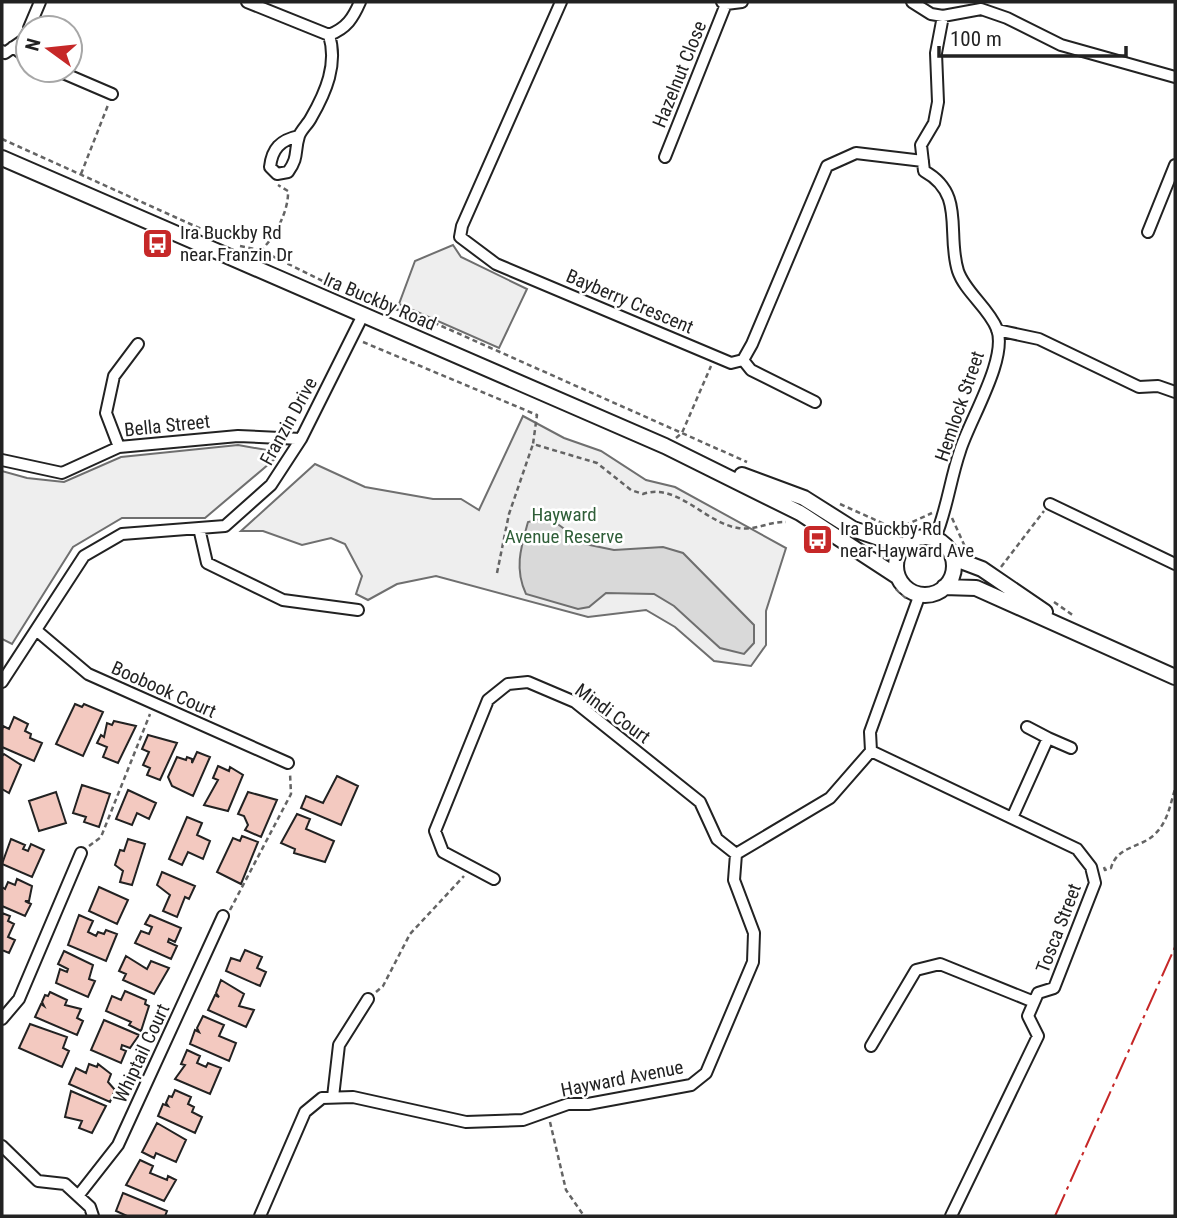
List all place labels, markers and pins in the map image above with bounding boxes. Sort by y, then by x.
place label: Ira Buckby Rd near Franzin Dr [180,221,293,266]
bus stop icon: Ira Buckby Rd near Franzin Dr [140,226,174,260]
place label: Ira Buckby Rd near Hayward Ave [840,517,974,562]
bus stop icon: Ira Buckby Rd near Hayward Ave [800,522,834,556]

